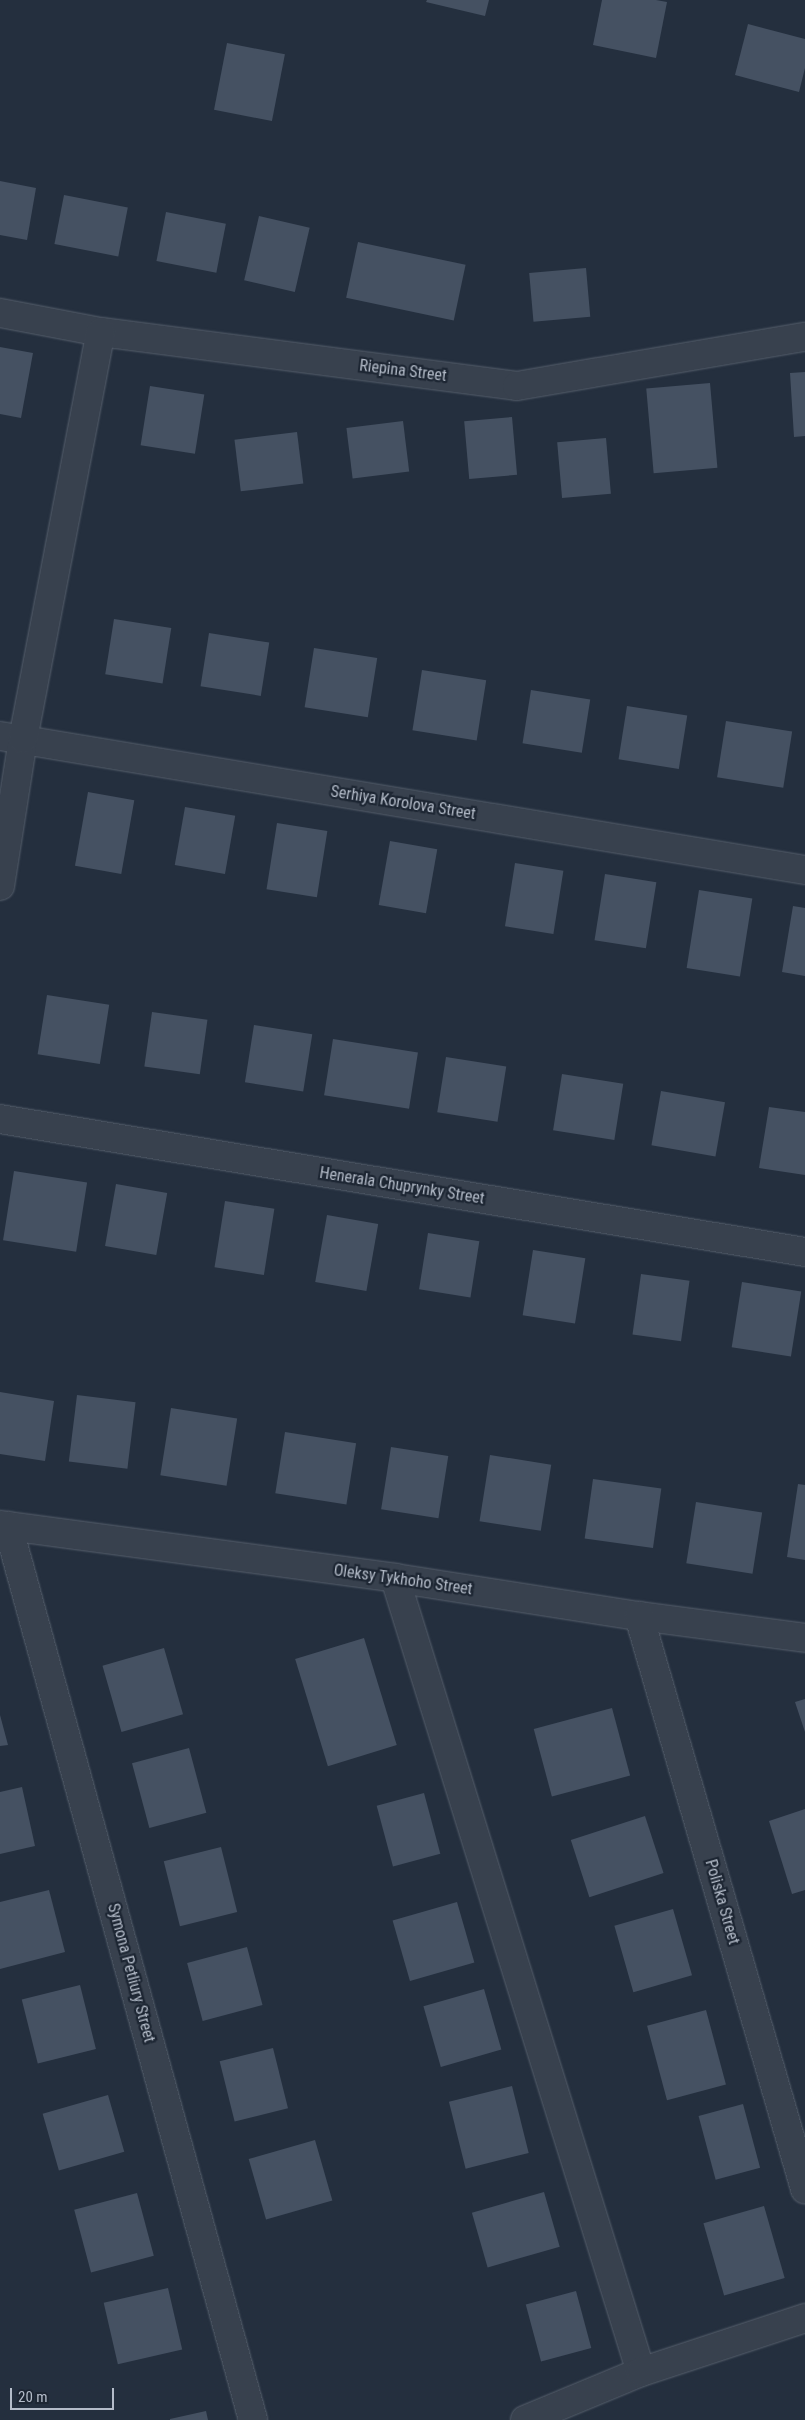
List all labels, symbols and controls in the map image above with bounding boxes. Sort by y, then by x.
street label: Riepina Street [358,356,448,386]
street label: Serhiya Korolova Street [329,782,477,824]
street label: Henerala Chuprynky Street [318,1163,486,1209]
street label: Oleksy Tykhoho Street [332,1561,474,1599]
street label: Poliska Street [701,1857,743,1947]
street label: Symona Petliury Street [103,1901,159,2045]
scale bar [12,2378,116,2410]
text: 20 m [18,2388,48,2406]

